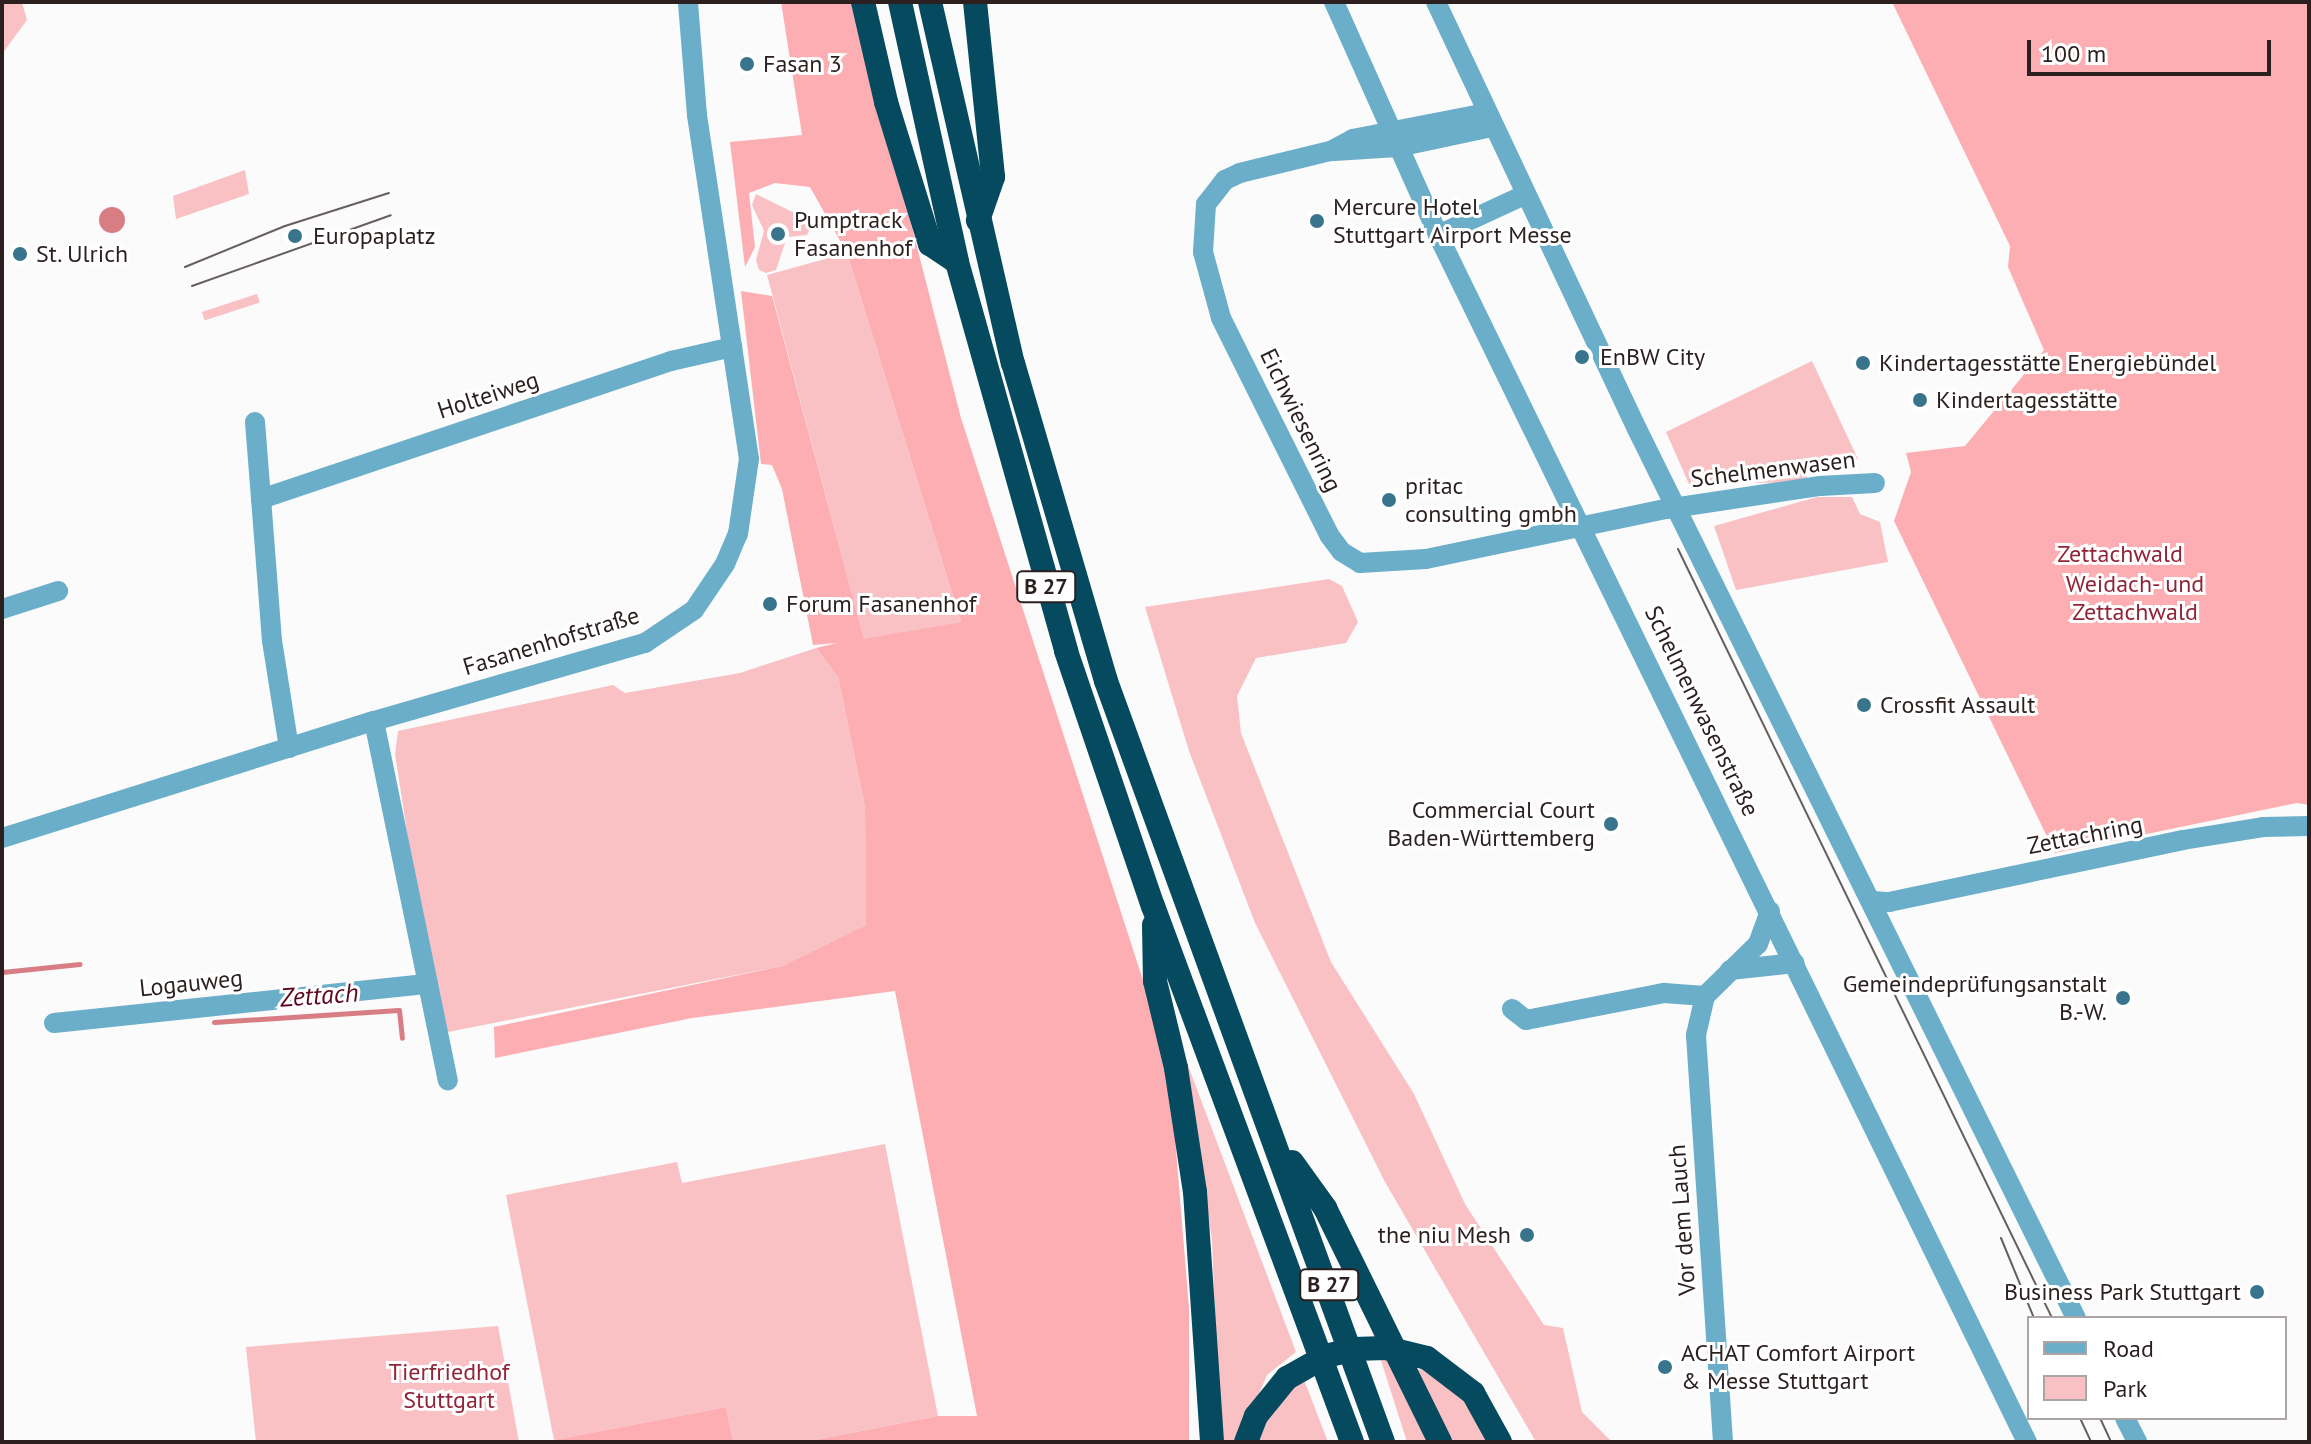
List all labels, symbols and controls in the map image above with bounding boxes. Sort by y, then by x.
scale bar [2031,24,2275,74]
text: 100 m [2041,38,2106,69]
place label: Fasan 3 [763,50,842,78]
marker: Fasan 3 [738,55,756,73]
place label: Mercure Hotel Stuttgart Airport Messe [1333,193,1573,249]
place label: Pumptrack Fasanenhof [794,206,912,262]
marker: Mercure Hotel Stuttgart Airport Messe [1308,212,1326,230]
place label: Europaplatz [313,222,435,250]
marker: Europaplatz [284,225,306,247]
marker: Pumptrack Fasanenhof [769,225,787,243]
place label: St. Ulrich [36,240,130,268]
marker: St. Ulrich [11,245,29,263]
place label: EnBW City [1600,343,1706,371]
street label: Eichwiesenring [1254,344,1348,496]
marker: EnBW City [1571,346,1593,368]
place label: Kindertagesstätte Energiebündel [1879,349,2216,377]
marker: Kindertagesstätte Energiebündel [1854,354,1872,372]
street label: Holteiweg [434,365,542,425]
place label: Kindertagesstätte [1936,386,2118,414]
marker: Kindertagesstätte [1911,391,1929,409]
street label: Schelmenwasen [1689,445,1857,493]
place label: pritac consulting gmbh [1405,472,1577,528]
marker: pritac consulting gmbh [1380,491,1398,509]
park label: Zettachwald [2057,540,2183,568]
road number: B 27 [1016,569,1076,605]
park label: Weidach- und Zettachwald [2065,570,2205,626]
place label: Forum Fasanenhof [786,590,976,618]
marker: Forum Fasanenhof [761,595,779,613]
street label: Fasanenhofstraße [459,601,643,681]
street label: Schelmenwasenstraße [1639,601,1765,821]
place label: Crossfit Assault [1880,691,2036,719]
marker: Crossfit Assault [1855,696,1873,714]
place label: Commercial Court Baden-Württemberg [1387,796,1595,852]
street label: Zettachring [2025,810,2145,860]
marker: Commercial Court Baden-Württemberg [1602,815,1620,833]
street label: Logauweg [138,963,244,1003]
place label: Gemeindeprüfungsanstalt B.-W. [1843,970,2107,1026]
water label: Zettach [279,977,359,1013]
marker: Gemeindeprüfungsanstalt B.-W. [2114,989,2132,1007]
street label: Vor dem Lauch [1662,1143,1702,1297]
place label: the niu Mesh [1378,1221,1511,1249]
marker: the niu Mesh [1518,1226,1536,1244]
road number: B 27 [1299,1267,1359,1303]
place label: Business Park Stuttgart [2003,1278,2241,1306]
marker: Business Park Stuttgart [2248,1283,2266,1301]
legend [2027,1316,2287,1420]
text: Road [2103,1333,2154,1364]
place label: ACHAT Comfort Airport & Messe Stuttgart [1681,1339,1917,1395]
park label: Tierfriedhof Stuttgart [389,1358,509,1414]
marker: ACHAT Comfort Airport & Messe Stuttgart [1656,1358,1674,1376]
text: Park [2103,1373,2147,1404]

